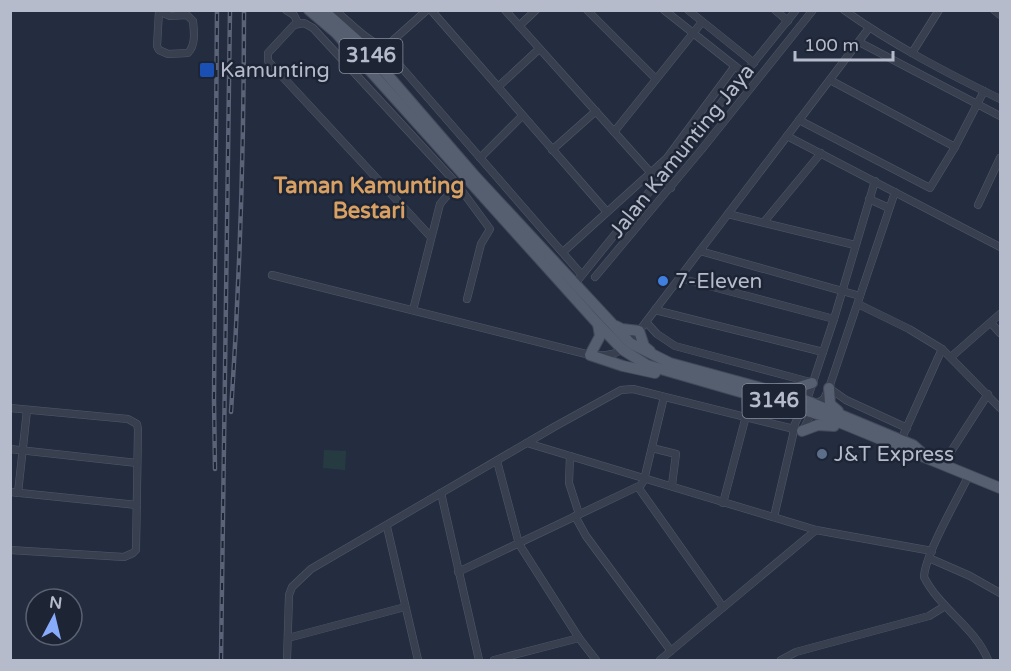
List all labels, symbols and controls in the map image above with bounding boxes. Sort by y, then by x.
scale bar [795,24,892,62]
text: 100 m [804,34,859,56]
road number: 3146 [340,39,403,73]
place label: Kamunting [220,58,330,83]
street label: Jalan Kamunting Jaya [604,59,760,243]
marker: Kamunting [198,61,216,79]
district label: Taman Kamunting Bestari [273,173,464,224]
place label: 7-Eleven [675,269,762,294]
marker: 7-Eleven [656,274,670,288]
road number: 3146 [742,384,806,418]
place label: J&T Express [834,442,954,467]
marker: J&T Express [815,447,829,461]
north arrow [24,587,84,647]
text: N [48,592,63,614]

